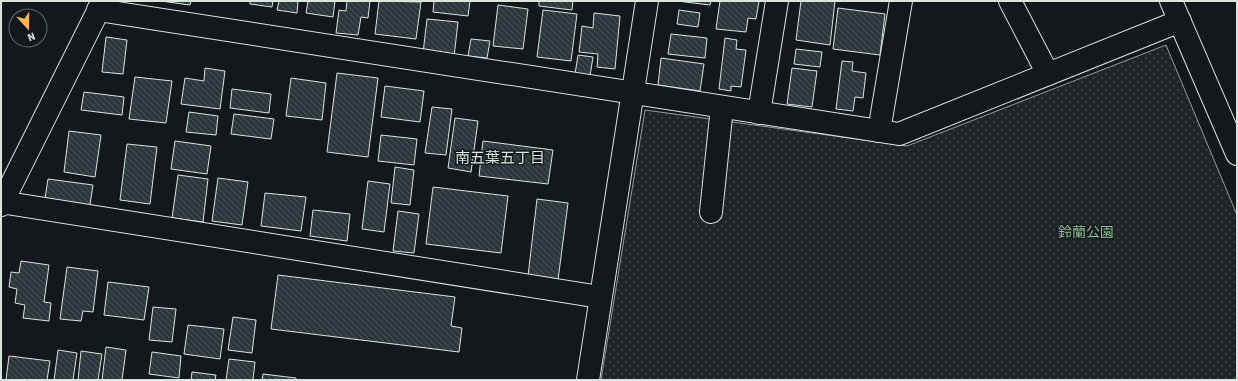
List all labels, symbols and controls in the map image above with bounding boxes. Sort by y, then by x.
north arrow [8,8,48,48]
text: N [25,29,38,45]
district label: 南五葉五丁目 [455,148,545,169]
park label: 鈴蘭公園 [1058,223,1114,243]

